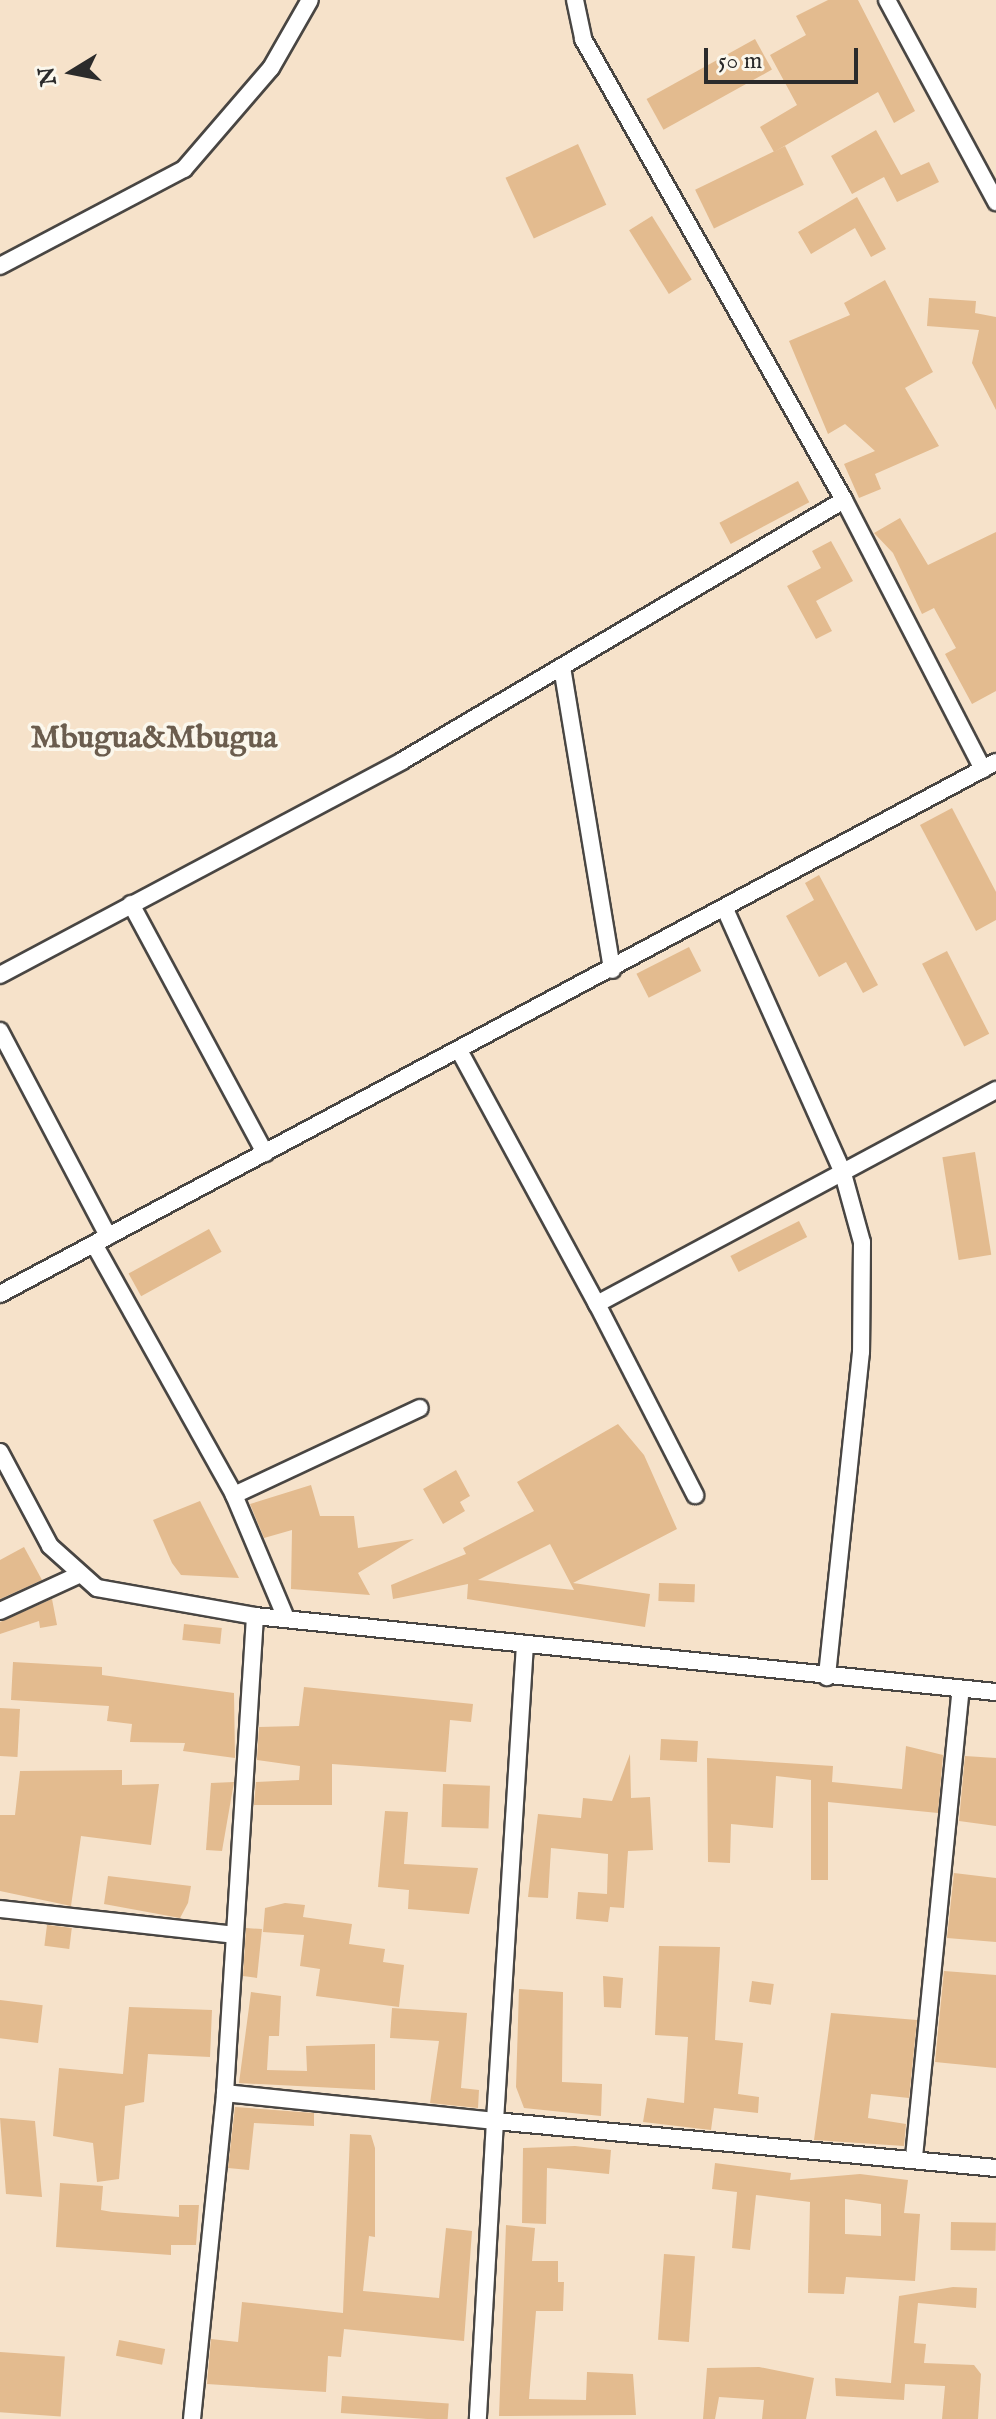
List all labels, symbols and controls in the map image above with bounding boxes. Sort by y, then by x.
north arrow [32,32,112,112]
scale bar [708,32,862,82]
text: 50 m [718,46,762,77]
text: N [33,64,64,88]
district label: Mbugua&Mbugua [31,720,277,758]

